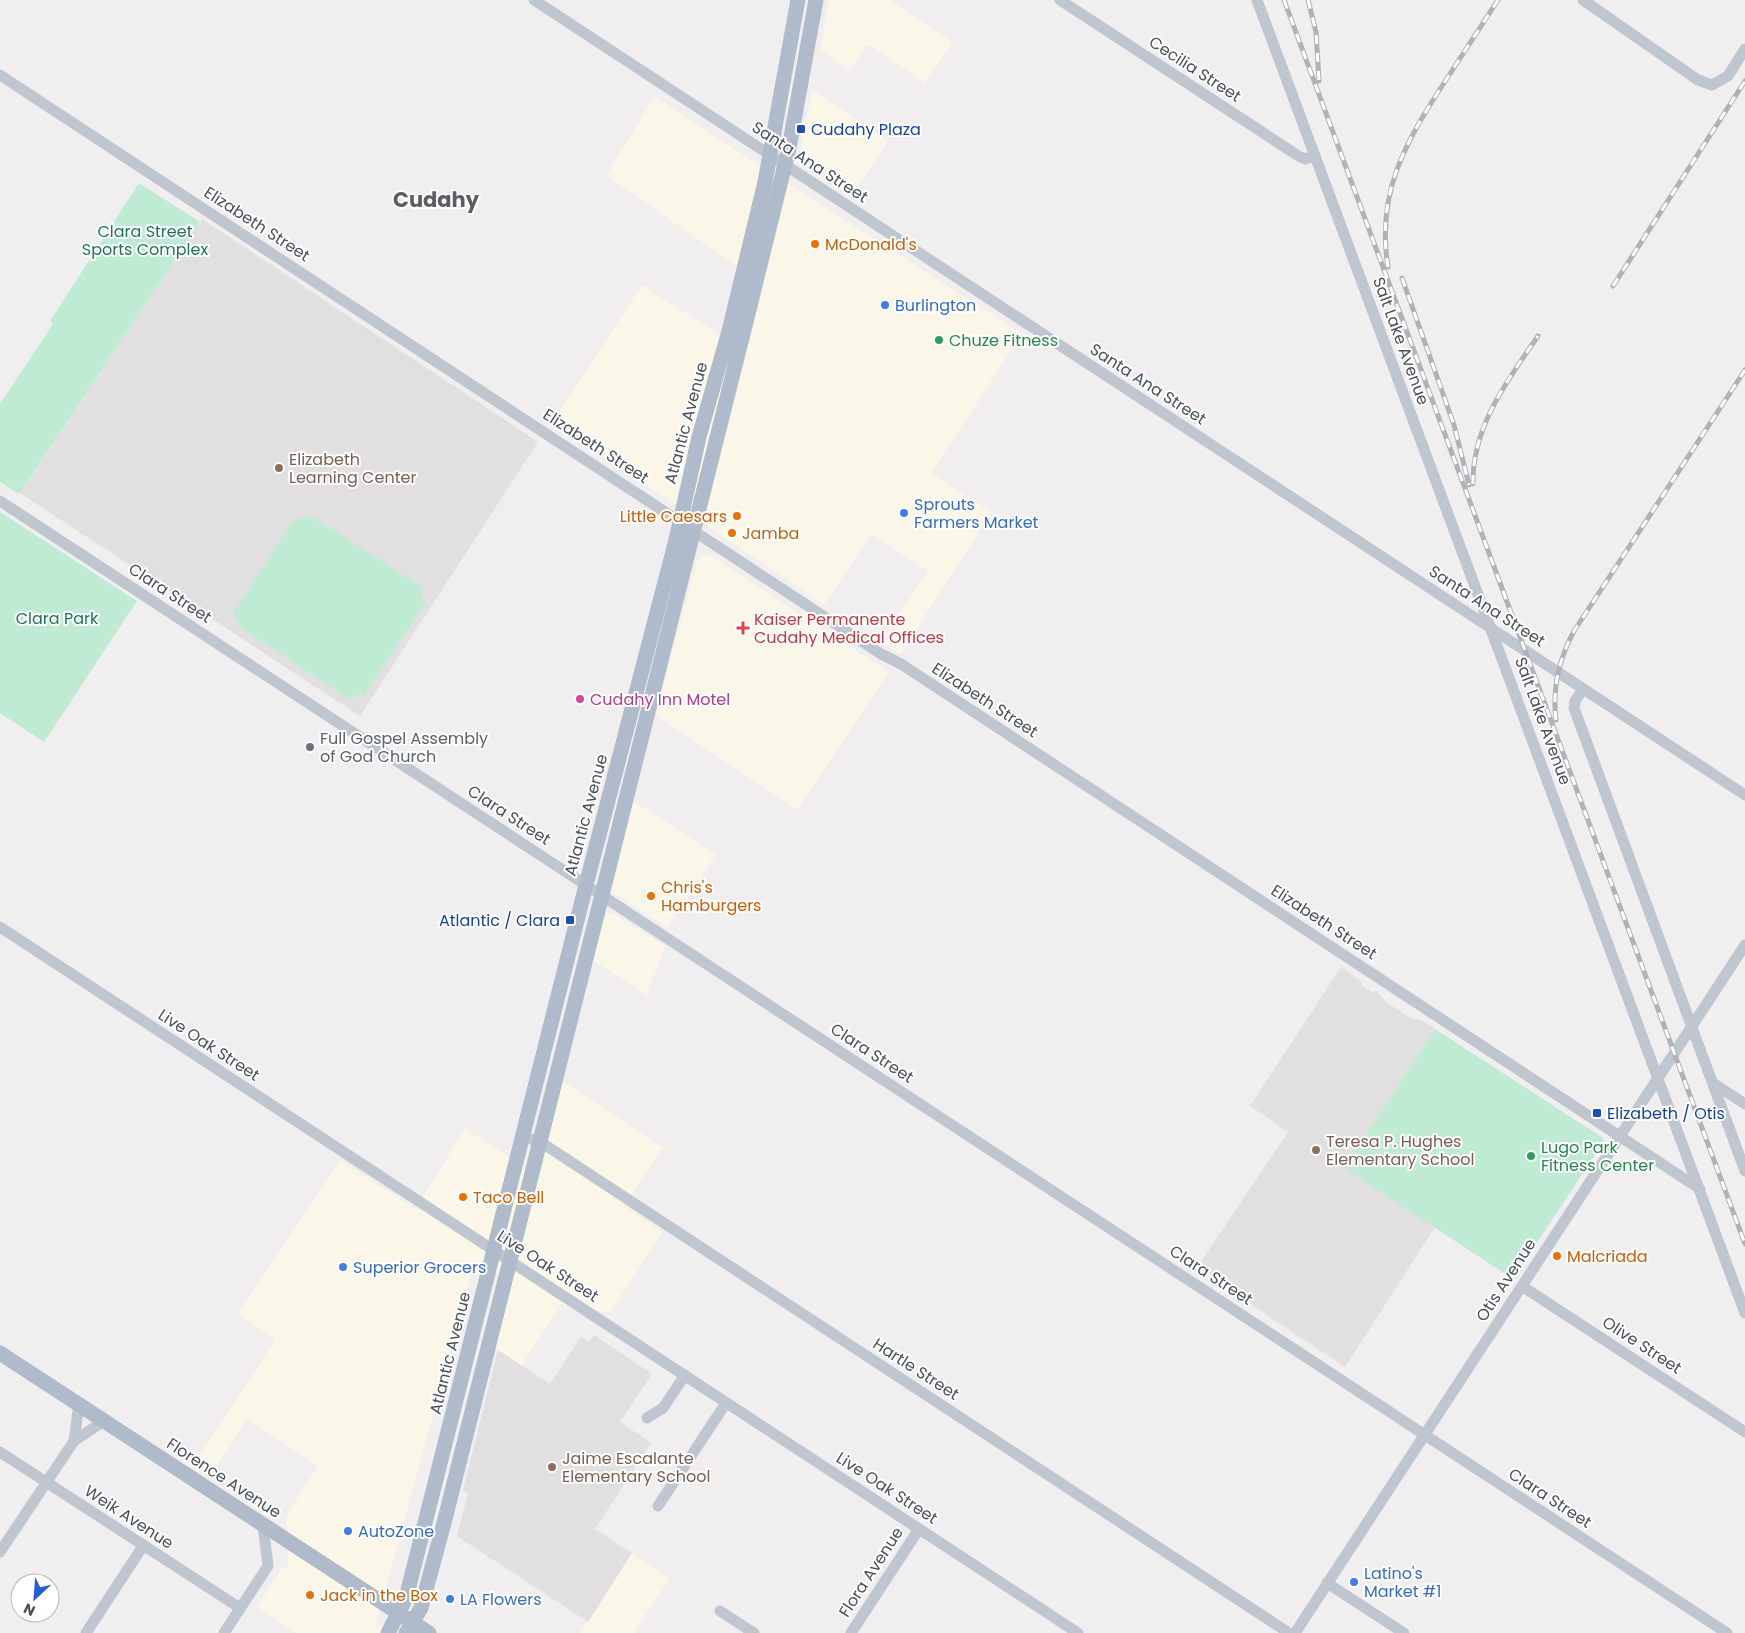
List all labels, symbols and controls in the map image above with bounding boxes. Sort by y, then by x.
street label: Cecilia Street [1144,31,1246,108]
street label: Santa Ana Street [747,116,873,208]
place label: Cudahy Plaza [811,118,921,141]
marker: Cudahy Plaza [795,123,807,135]
street label: Elizabeth Street [200,181,315,267]
district label: Cudahy [393,185,480,214]
park label: Clara Street Sports Complex [82,220,208,261]
place label: McDonald's [825,233,917,256]
marker: McDonald's [809,238,821,250]
street label: Salt Lake Avenue [1367,274,1435,408]
place label: Burlington [895,294,976,317]
marker: Burlington [879,299,891,311]
place label: Chuze Fitness [949,329,1058,352]
marker: Chuze Fitness [933,334,945,346]
street label: Santa Ana Street [1085,338,1211,430]
street label: Atlantic Avenue [659,359,713,487]
street label: Elizabeth Street [539,403,654,489]
place label: Elizabeth Learning Center [289,448,416,489]
marker: Elizabeth Learning Center [273,462,285,474]
place label: Sprouts Farmers Market [914,493,1039,534]
place label: Little Caesars [620,505,727,528]
marker: Sprouts Farmers Market [898,507,910,519]
marker: Little Caesars [731,510,743,522]
place label: Jamba [742,522,799,545]
marker: Jamba [726,527,738,539]
street label: Clara Street [124,557,216,629]
street label: Santa Ana Street [1424,560,1550,652]
park label: Clara Park [16,607,99,630]
place label: Kaiser Permanente Cudahy Medical Offices [754,608,944,649]
marker: Kaiser Permanente Cudahy Medical Offices [736,621,750,635]
street label: Salt Lake Avenue [1509,654,1577,788]
street label: Elizabeth Street [928,657,1043,743]
place label: Cudahy Inn Motel [590,688,730,711]
marker: Cudahy Inn Motel [574,693,586,705]
place label: Full Gospel Assembly of God Church [320,727,488,768]
marker: Full Gospel Assembly of God Church [304,741,316,753]
street label: Atlantic Avenue [559,751,613,879]
street label: Clara Street [463,779,555,851]
place label: Chris's Hamburgers [661,876,761,917]
street label: Elizabeth Street [1267,879,1382,965]
marker: Chris's Hamburgers [645,890,657,902]
place label: Atlantic / Clara [439,909,560,932]
marker: Atlantic / Clara [564,914,576,926]
street label: Live Oak Street [154,1004,264,1087]
street label: Clara Street [826,1017,918,1089]
place label: Elizabeth / Otis [1607,1102,1725,1125]
marker: Elizabeth / Otis [1591,1107,1603,1119]
place label: Teresa P. Hughes Elementary School [1326,1130,1474,1171]
place label: Lugo Park Fitness Center [1541,1136,1654,1177]
marker: Teresa P. Hughes Elementary School [1310,1144,1322,1156]
marker: Lugo Park Fitness Center [1525,1150,1537,1162]
place label: Taco Bell [473,1186,544,1209]
marker: Taco Bell [457,1191,469,1203]
street label: Live Oak Street [493,1225,603,1308]
street label: Otis Avenue [1470,1234,1542,1326]
street label: Clara Street [1165,1239,1257,1311]
place label: Malcriada [1567,1245,1648,1268]
marker: Malcriada [1551,1250,1563,1262]
place label: Superior Grocers [353,1256,486,1279]
marker: Superior Grocers [337,1261,349,1273]
street label: Atlantic Avenue [424,1289,476,1417]
street label: Olive Street [1598,1311,1686,1379]
street label: Hartle Street [868,1332,964,1406]
street label: Florence Avenue [162,1432,286,1524]
place label: Jaime Escalante Elementary School [562,1447,710,1488]
street label: Live Oak Street [832,1447,942,1530]
marker: Jaime Escalante Elementary School [546,1461,558,1473]
street label: Clara Street [1504,1462,1596,1534]
street label: Weik Avenue [80,1480,178,1554]
place label: AutoZone [358,1520,434,1543]
street label: Flora Avenue [833,1522,909,1622]
marker: AutoZone [342,1525,354,1537]
place label: Latino's Market #1 [1364,1562,1441,1603]
north arrow [10,1573,60,1623]
marker: Latino's Market #1 [1348,1576,1360,1588]
place label: Jack in the Box [320,1584,438,1607]
place label: LA Flowers [460,1588,542,1611]
marker: Jack in the Box [304,1589,316,1601]
marker: LA Flowers [444,1593,456,1605]
text: N [20,1598,38,1621]

